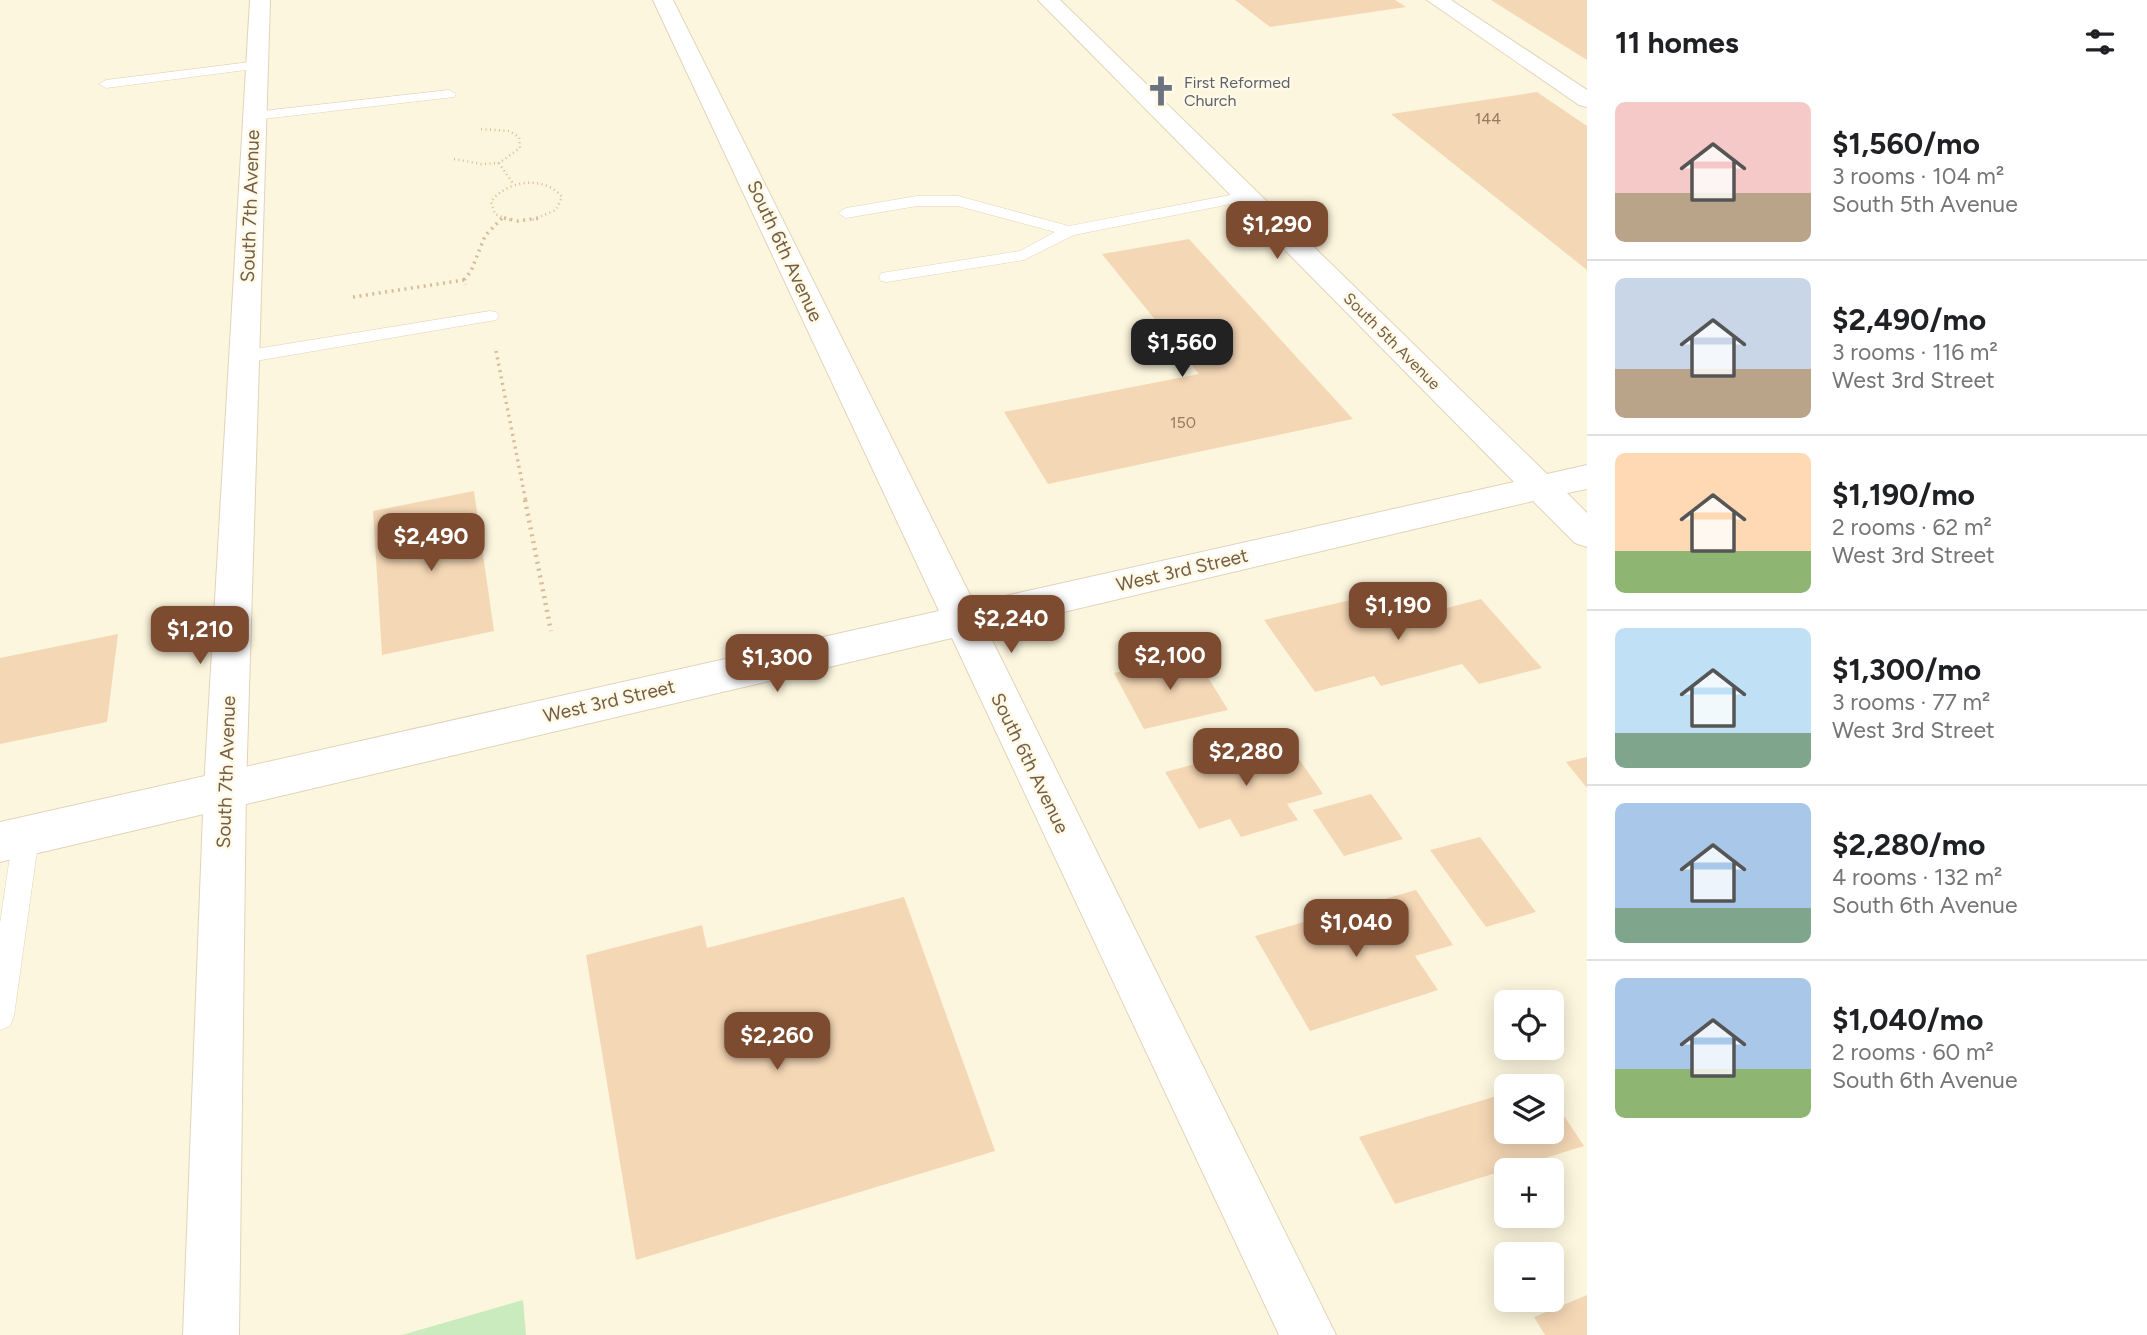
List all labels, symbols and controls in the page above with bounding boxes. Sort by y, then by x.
icon: filters [2081,23,2119,61]
text: 11 homes [1615,24,1739,61]
place label: First Reformed Church [1184,73,1290,110]
church icon: First Reformed Church [1144,74,1178,108]
house number: 144 [1475,109,1501,128]
text: $1,560/mo [1832,125,1980,162]
street label: South 7th Avenue [236,129,264,283]
icon: home [1671,130,1755,214]
text: 3 rooms · 104 m² [1832,162,2004,190]
street label: South 6th Avenue [742,177,828,325]
text: South 5th Avenue [1832,190,2018,218]
pin: $1,290 [1220,202,1334,261]
text: $1,290 [1242,210,1312,238]
street label: South 5th Avenue [1340,289,1445,394]
text: $2,490/mo [1832,301,1986,338]
icon: home [1671,306,1755,390]
pin: $1,560 [1125,320,1239,379]
text: $1,560 [1147,328,1217,356]
text: 3 rooms · 116 m² [1832,338,1998,366]
text: West 3rd Street [1832,366,1995,394]
house number: 150 [1170,413,1196,432]
text: $1,190/mo [1832,476,1975,513]
icon: home [1671,481,1755,565]
text: 2 rooms · 62 m² [1832,513,1992,541]
pin: $2,490 [374,514,488,573]
text: $2,490 [394,522,468,550]
text: West 3rd Street [1832,541,1995,569]
street label: West 3rd Street [1114,544,1250,596]
pin: $1,190 [1341,582,1455,642]
text: $1,190 [1365,591,1431,619]
pin: $2,240 [954,596,1068,655]
text: $2,240 [974,604,1048,632]
pin: $1,210 [143,606,257,666]
text: $1,210 [167,615,233,643]
pin: $2,100 [1113,632,1227,692]
pin: $1,300 [720,634,834,694]
text: $2,100 [1134,641,1206,669]
text: $1,300 [742,643,812,671]
text: $1,300/mo [1832,651,1981,688]
icon: home [1671,656,1755,740]
street label: West 3rd Street [541,675,677,727]
text: 3 rooms · 77 m² [1832,688,1990,716]
street label: South 6th Avenue [986,689,1074,837]
street label: South 7th Avenue [212,695,240,849]
text: West 3rd Street [1832,716,1995,744]
pin: $2,280 [1189,728,1303,788]
text: $2,280 [1209,737,1283,765]
text: $2,280/mo [1832,826,1985,863]
icon: home [1671,831,1755,915]
text: 4 rooms · 132 m² [1832,863,2002,891]
text: South 6th Avenue [1832,891,2018,919]
pin: $1,040 [1299,900,1413,959]
text: $1,040 [1320,908,1392,936]
map controls [1494,990,1564,1312]
button: locate [1494,990,1564,1060]
text: $1,040/mo [1832,1001,1983,1038]
icon: home [1671,1006,1755,1090]
pin: $2,260 [720,1012,834,1072]
text: $2,260 [740,1021,814,1049]
text: 2 rooms · 60 m² [1832,1038,1994,1066]
text: South 6th Avenue [1832,1066,2018,1094]
button: layers [1494,1074,1564,1144]
button: + [1494,1158,1564,1228]
button: − [1494,1242,1564,1312]

